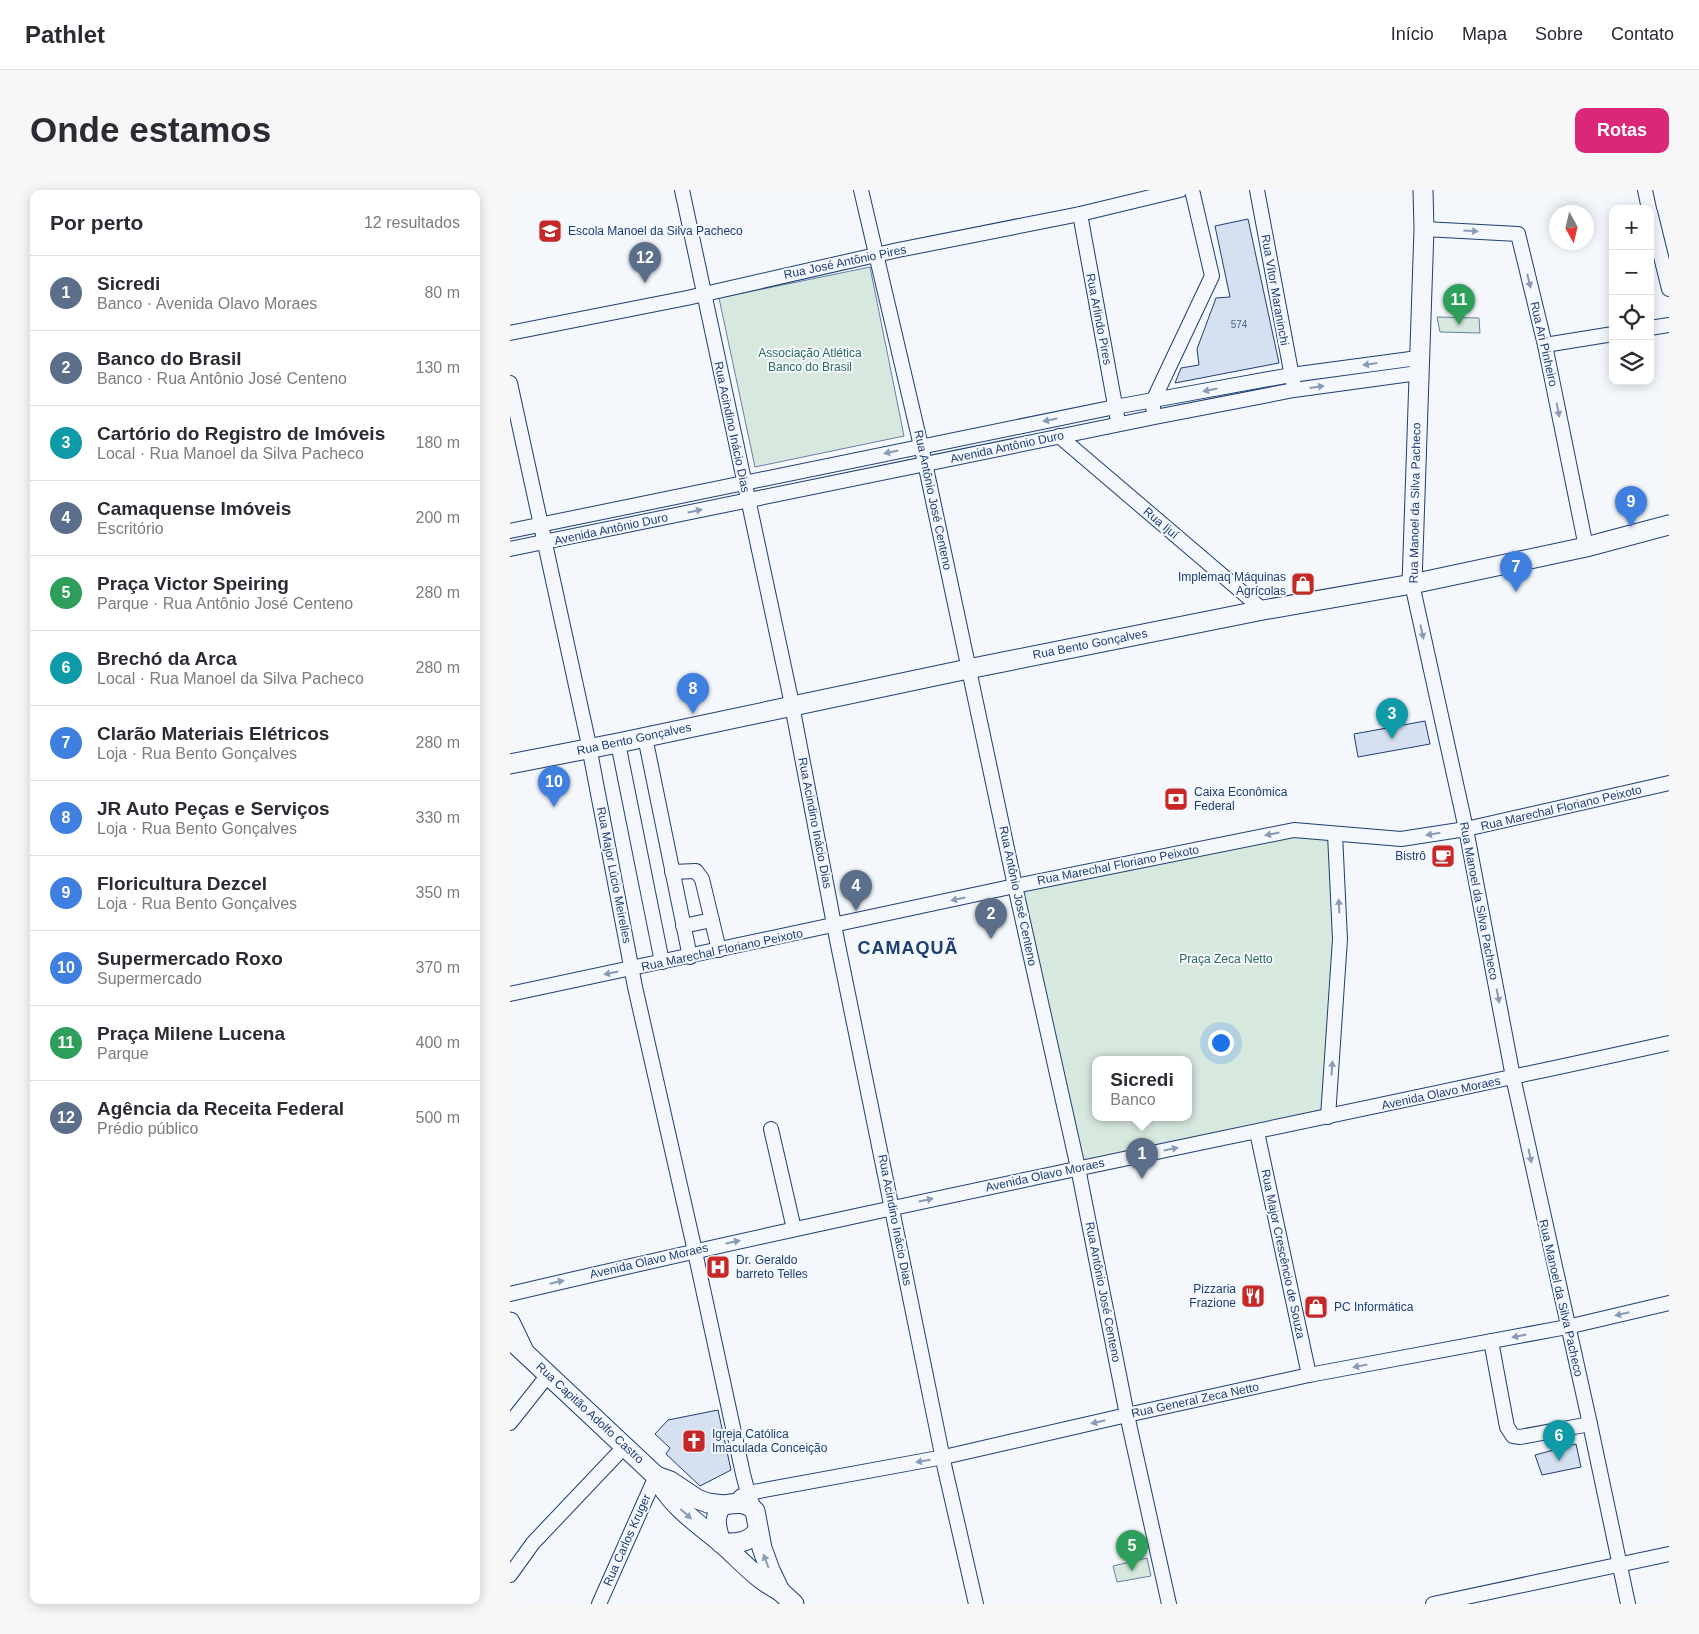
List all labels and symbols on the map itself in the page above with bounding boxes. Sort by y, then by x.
north arrow [1549,205,1594,250]
school or university icon: Escola Manoel da Silva Pacheco [537,218,563,244]
place label: Escola Manoel da Silva Pacheco [568,224,743,238]
one-way arrow [1463,228,1479,236]
street label: Rua Vítor Maraninchi [1258,233,1292,347]
pin: 12 [629,242,661,283]
street label: Rua José Antônio Pires [783,242,907,282]
street label: Rua Arlindo Pires [1083,272,1115,366]
one-way arrow [1526,274,1534,289]
pin: 11 [1443,284,1475,325]
street label: Rua Ari Pinheiro [1527,300,1561,388]
house number: 574 [1231,319,1248,330]
park label: Associação Atlética Banco do Brasil [758,346,862,374]
street label: Rua Acindino Inácio Dias [711,360,753,494]
one-way arrow [1362,361,1378,369]
one-way arrow [1309,383,1325,391]
one-way arrow [1201,387,1217,395]
one-way arrow [1554,402,1562,418]
one-way arrow [1042,417,1058,425]
street label: Rua Manoel da Silva Pacheco [1407,422,1423,583]
street label: Avenida Antônio Duro [949,428,1065,466]
street label: Rua Antônio José Centeno [911,429,955,572]
one-way arrow [883,448,898,456]
pin: 9 [1615,486,1647,527]
street label: Rua Ijuí [1141,504,1182,542]
one-way arrow [687,507,702,515]
street label: Avenida Antônio Duro [553,510,669,548]
pin: 7 [1500,551,1532,592]
place label: Implemaq Máquinas Agrícolas [1178,570,1286,598]
shop icon: Implemaq Máquinas Agrícolas [1290,571,1316,597]
one-way arrow [1418,624,1426,639]
street label: Rua Bento Gonçalves [1031,626,1149,662]
pin: 8 [677,673,709,714]
pin: 3 [1376,698,1408,739]
street label: Rua Bento Gonçalves [575,720,693,758]
street label: Rua Acindino Inácio Dias [795,756,835,890]
pin: 10 [538,766,570,807]
street label: Rua Marechal Floriano Peixoto [1479,783,1643,833]
place label: Caixa Econômica Federal [1194,785,1288,813]
bank icon: Caixa Econômica Federal [1163,786,1189,812]
street label: Rua Major Lúcio Meirelles [594,806,634,944]
street label: Rua Manoel da Silva Pacheco [1457,821,1501,982]
street label: Rua Antônio José Centeno [996,825,1040,968]
one-way arrow [1425,830,1441,838]
one-way arrow [1263,831,1279,839]
street label: Rua Marechal Floriano Peixoto [1036,842,1201,888]
cafe icon: Bistrô [1430,843,1456,869]
place label: Bistrô [1395,849,1426,863]
pin: 4 [840,870,872,911]
one-way arrow [950,895,966,903]
pin: 2 [975,898,1007,939]
one-way arrow [1334,898,1342,914]
street label: Rua Marechal Floriano Peixoto [640,926,804,974]
district label: CAMAQUÃ [858,937,959,958]
park label: Praça Zeca Netto [1179,952,1273,966]
one-way arrow [604,969,619,977]
one-way arrow [1494,989,1502,1005]
your location [1208,1030,1234,1056]
one-way arrow [1328,1060,1336,1076]
street label: Avenida Olavo Moraes [1380,1074,1502,1112]
pin: 1 [1126,1138,1158,1179]
one-way arrow [1163,1145,1179,1153]
one-way arrow [1526,1148,1534,1163]
street label: Rua Acindino Inácio Dias [875,1153,915,1287]
street label: Avenida Olavo Moraes [984,1156,1106,1194]
street label: Rua Major Crescêncio de Souza [1258,1168,1308,1340]
one-way arrow [918,1196,933,1204]
street label: Rua Manoel da Silva Pacheco [1536,1218,1586,1378]
street label: Rua Antônio José Centeno [1083,1221,1124,1364]
one-way arrow [725,1238,740,1246]
street label: Avenida Olavo Moraes [588,1241,710,1281]
place label: Dr. Geraldo barreto Telles [736,1253,808,1281]
hospital icon: Dr. Geraldo barreto Telles [705,1254,731,1280]
one-way arrow [550,1278,565,1286]
place label: Pizzaria Frazione [1189,1282,1236,1310]
restaurant icon: Pizzaria Frazione [1240,1283,1266,1309]
shop icon: PC Informática [1303,1294,1329,1320]
place label: PC Informática [1334,1300,1414,1314]
one-way arrow [1614,1310,1629,1318]
one-way arrow [1512,1332,1527,1340]
street label: Rua Capitão Adolfo Castro [533,1359,647,1467]
one-way arrow [1351,1362,1367,1370]
street label: Rua General Zeca Netto [1130,1380,1260,1420]
one-way arrow [1091,1418,1106,1426]
pin: 6 [1543,1420,1575,1461]
place label: Igreja Católica Imaculada Conceição [712,1427,828,1455]
church icon: Igreja Católica Imaculada Conceição [681,1428,707,1454]
one-way arrow [914,1458,930,1466]
street label: Rua Carlos Kruger [600,1492,654,1588]
one-way arrow [679,1508,691,1520]
pin: 5 [1116,1530,1148,1571]
one-way arrow [762,1554,770,1568]

